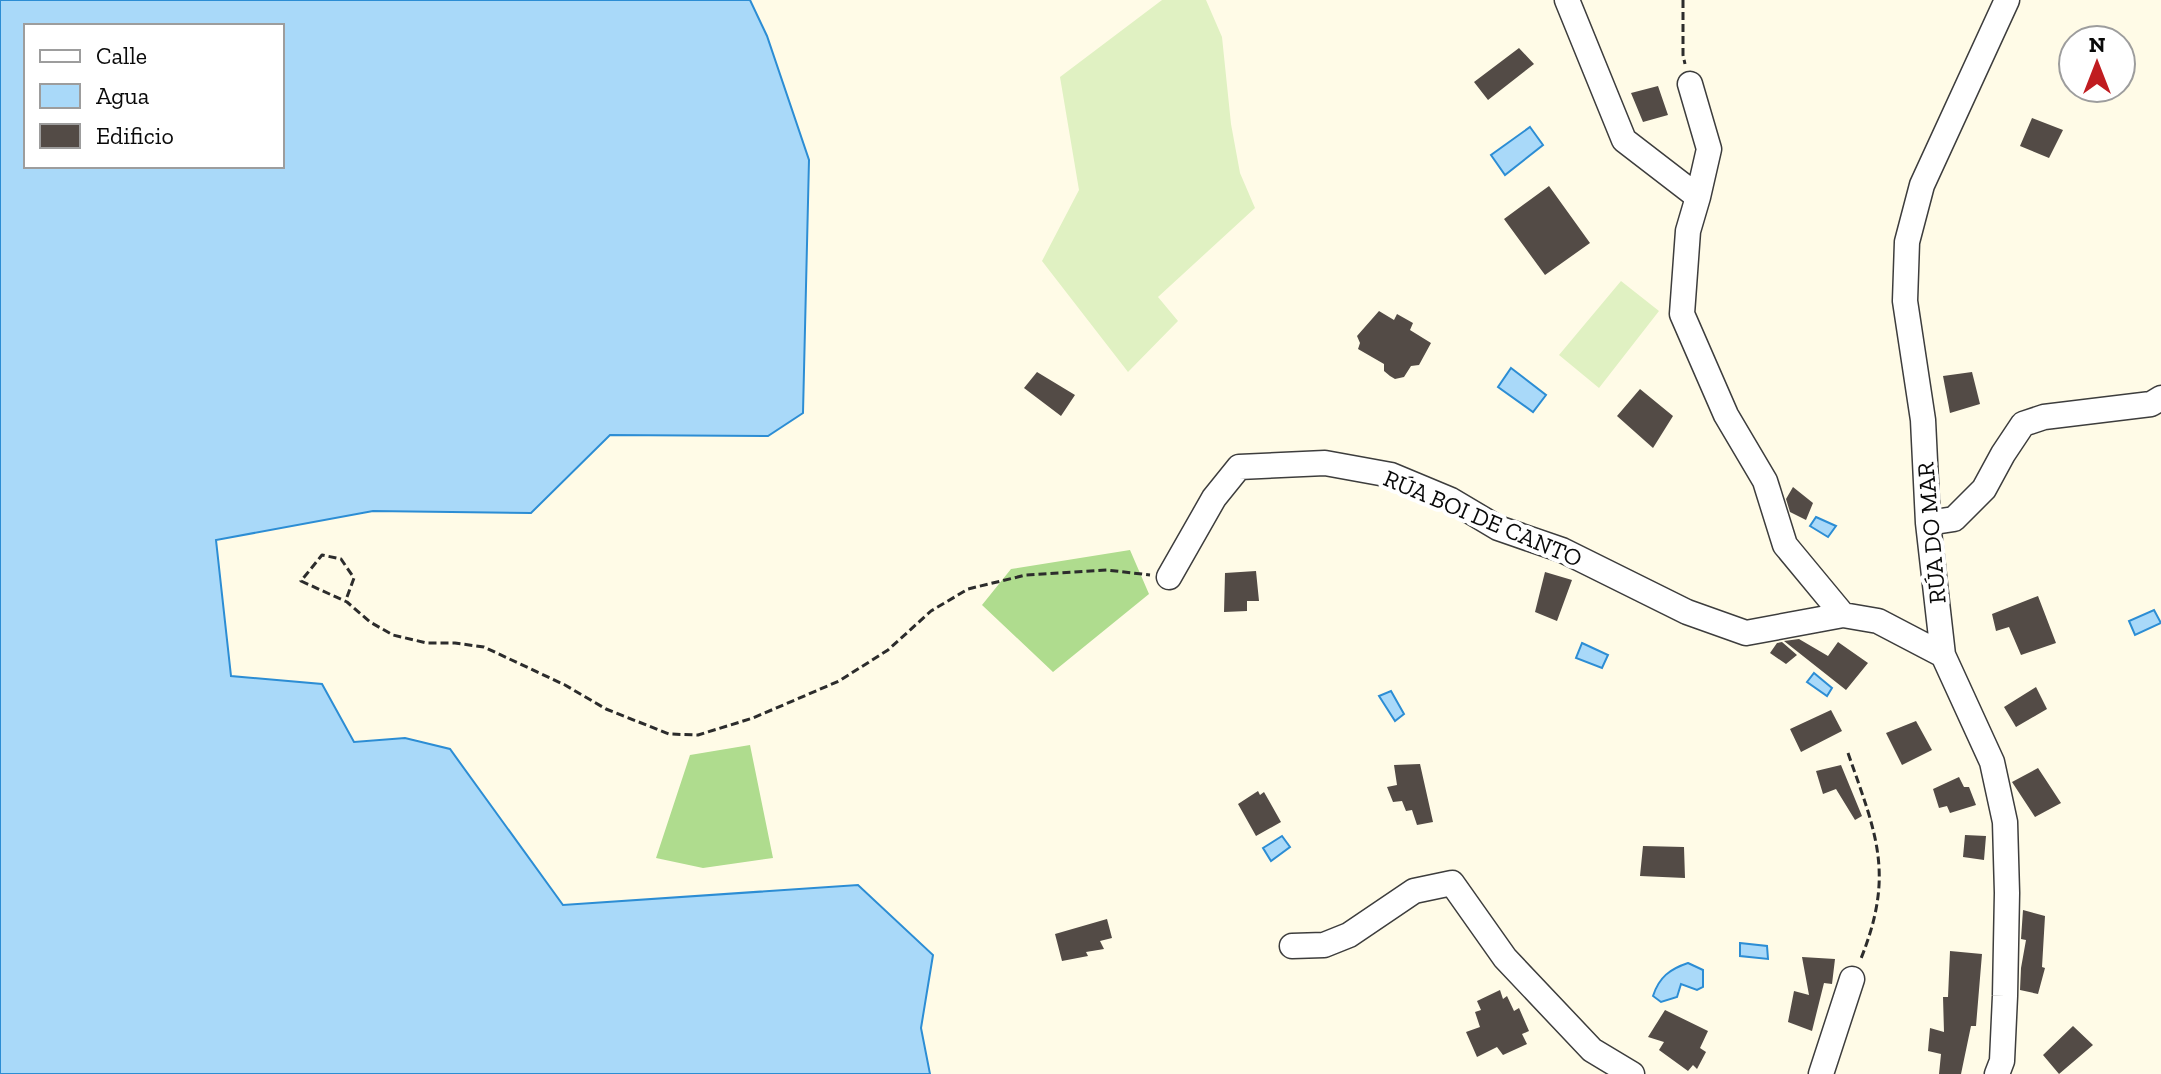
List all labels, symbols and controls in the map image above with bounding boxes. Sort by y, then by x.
legend [24,24,284,168]
north arrow [2057,24,2137,104]
text: N [2089,31,2106,58]
text: Calle [96,41,147,70]
text: Agua [96,81,150,110]
text: Edificio [96,121,174,150]
street label: RÚA DO MAR [1910,461,1952,605]
street label: RÚA BOI DE CANTO [1379,463,1587,573]

